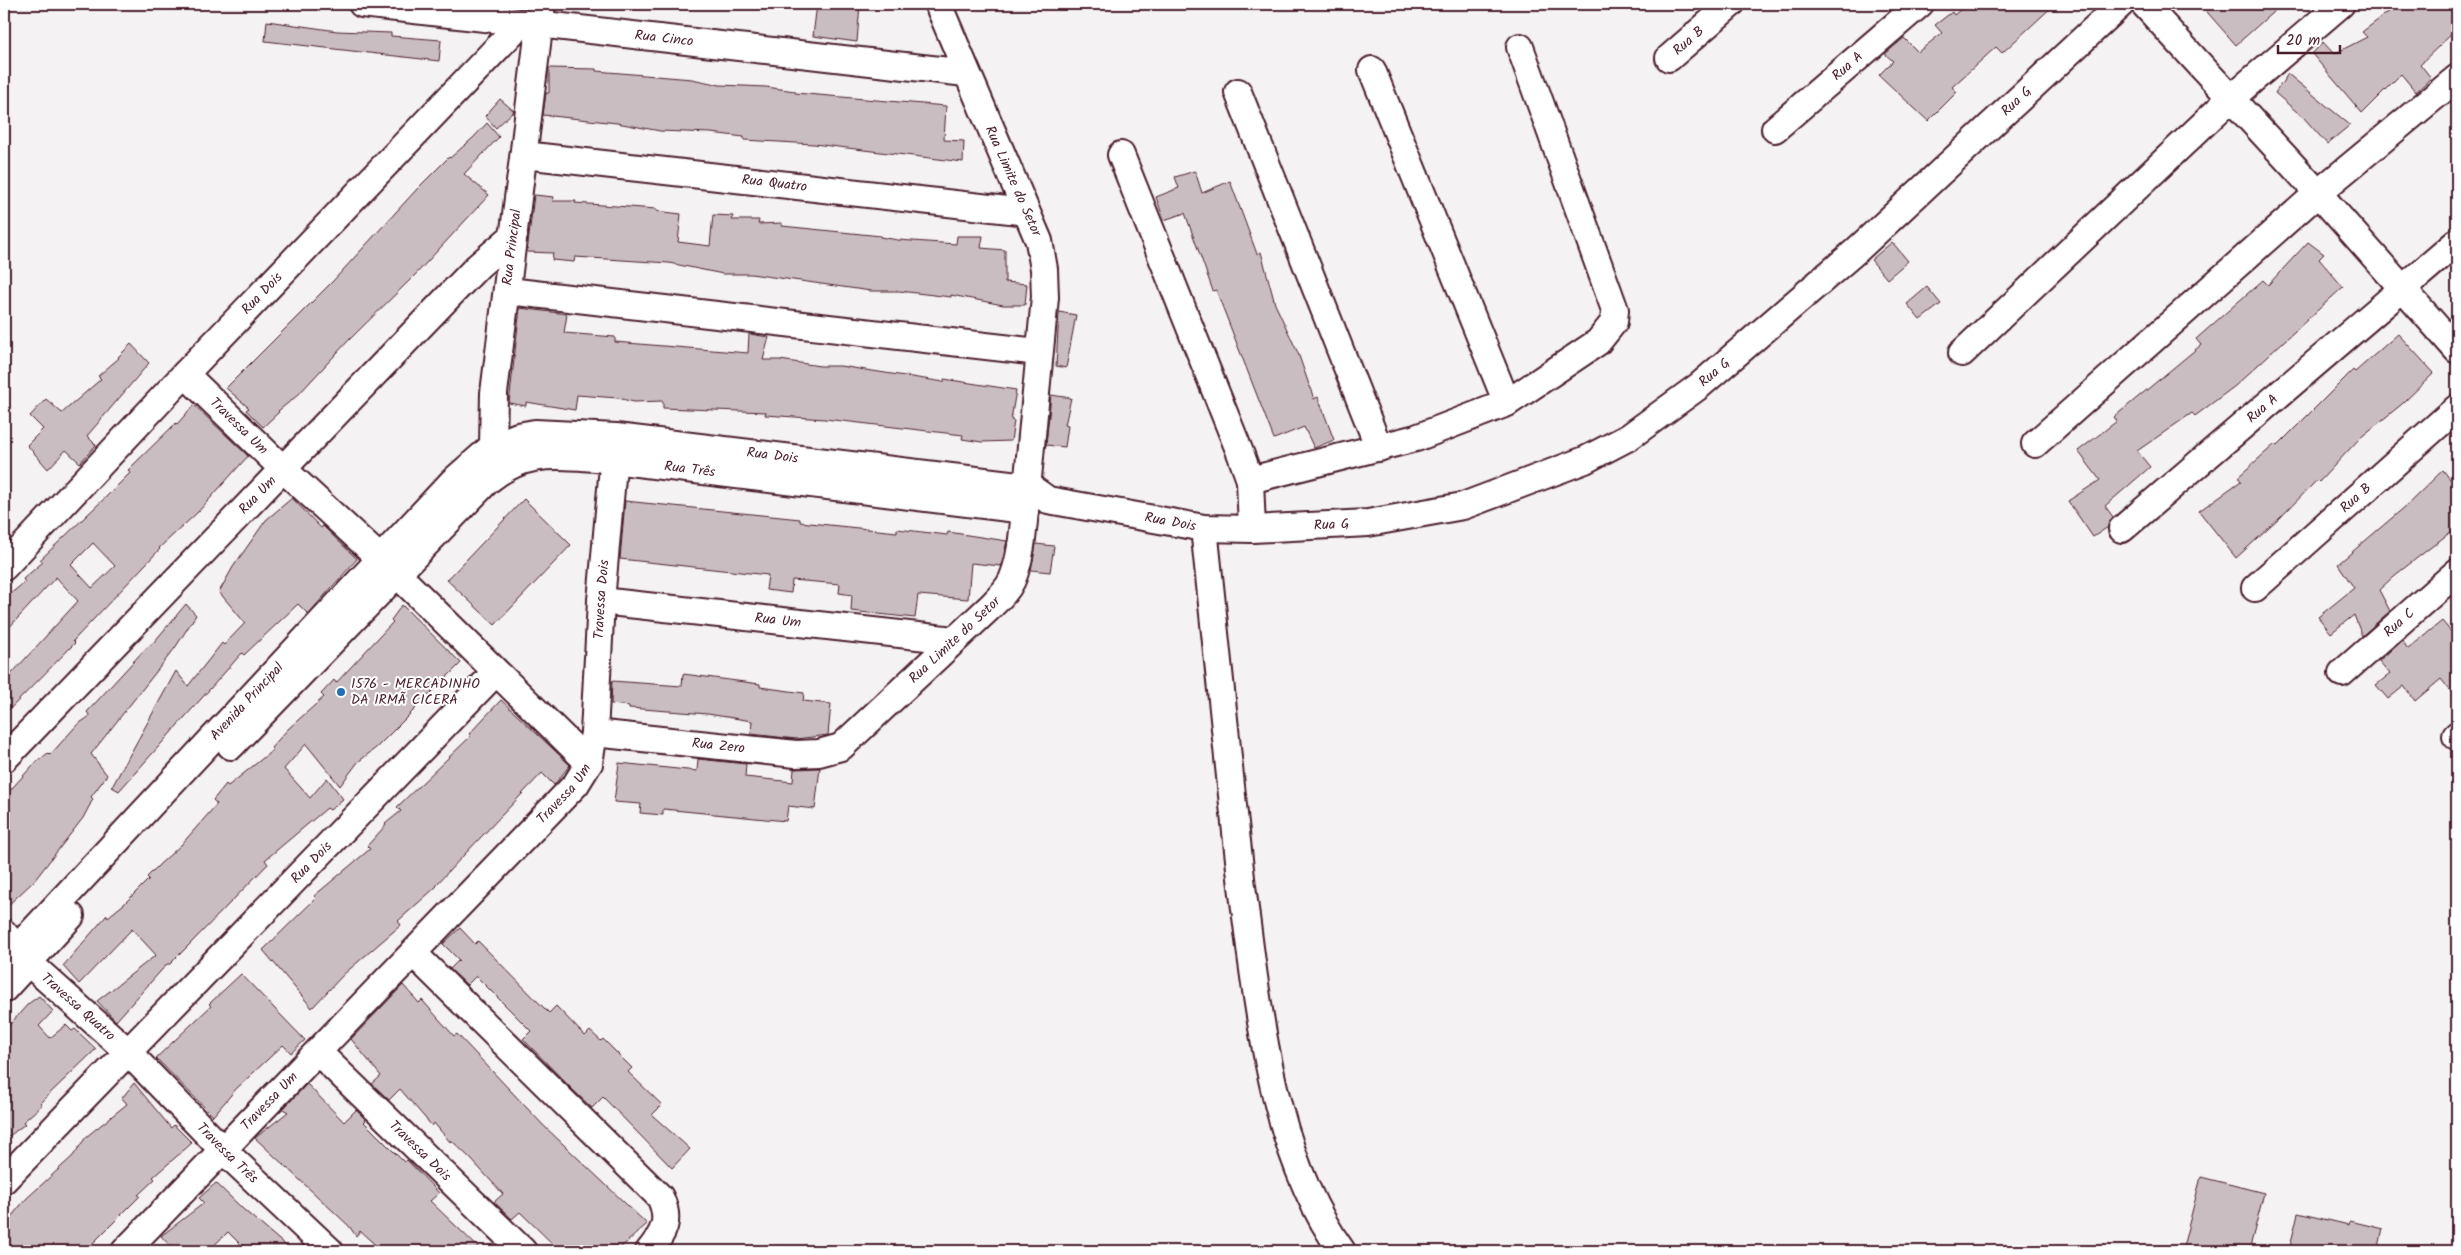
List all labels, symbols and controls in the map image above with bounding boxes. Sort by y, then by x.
street label: Rua B [1668,21,1709,61]
scale bar [2278,22,2341,54]
street label: Rua Cinco [634,24,695,53]
text: 20 m [2286,29,2320,53]
street label: Rua A [1827,46,1868,86]
street label: Rua G [1996,81,2037,122]
street label: Rua Limite do Setor [979,122,1048,241]
street label: Rua Quatro [740,169,808,198]
street label: Rua Principal [496,207,528,287]
street label: Rua Dois [236,267,288,320]
street label: Rua G [1694,353,1735,393]
street label: Rua A [2242,389,2283,429]
street label: Travessa Um [204,392,273,460]
street label: Rua Dois [745,442,800,470]
street label: Rua Três [663,455,717,483]
street label: Rua Um [234,471,282,520]
street label: Rua B [2335,478,2377,518]
street label: Rua Dois [1143,507,1198,537]
street label: Rua G [1313,513,1350,537]
street label: Travessa Dois [588,559,616,640]
street label: Rua Limite do Setor [904,590,1007,689]
street label: Rua C [2379,603,2420,643]
street label: Rua Um [754,607,802,634]
street label: Avenida Principal [205,657,289,746]
place label: 1576 - MERCADINHO DA IRMÃ CICERA [351,673,480,711]
marker: 1576 - MERCADINHO DA IRMÃ CICERA [335,686,347,698]
street label: Rua Zero [691,732,746,760]
street label: Travessa Um [532,759,597,829]
street label: Rua Dois [286,836,337,889]
street label: Travessa Quatro [36,968,120,1047]
street label: Travessa Um [236,1067,303,1136]
street label: Travessa Dois [384,1115,456,1187]
street label: Travessa Três [191,1118,263,1189]

